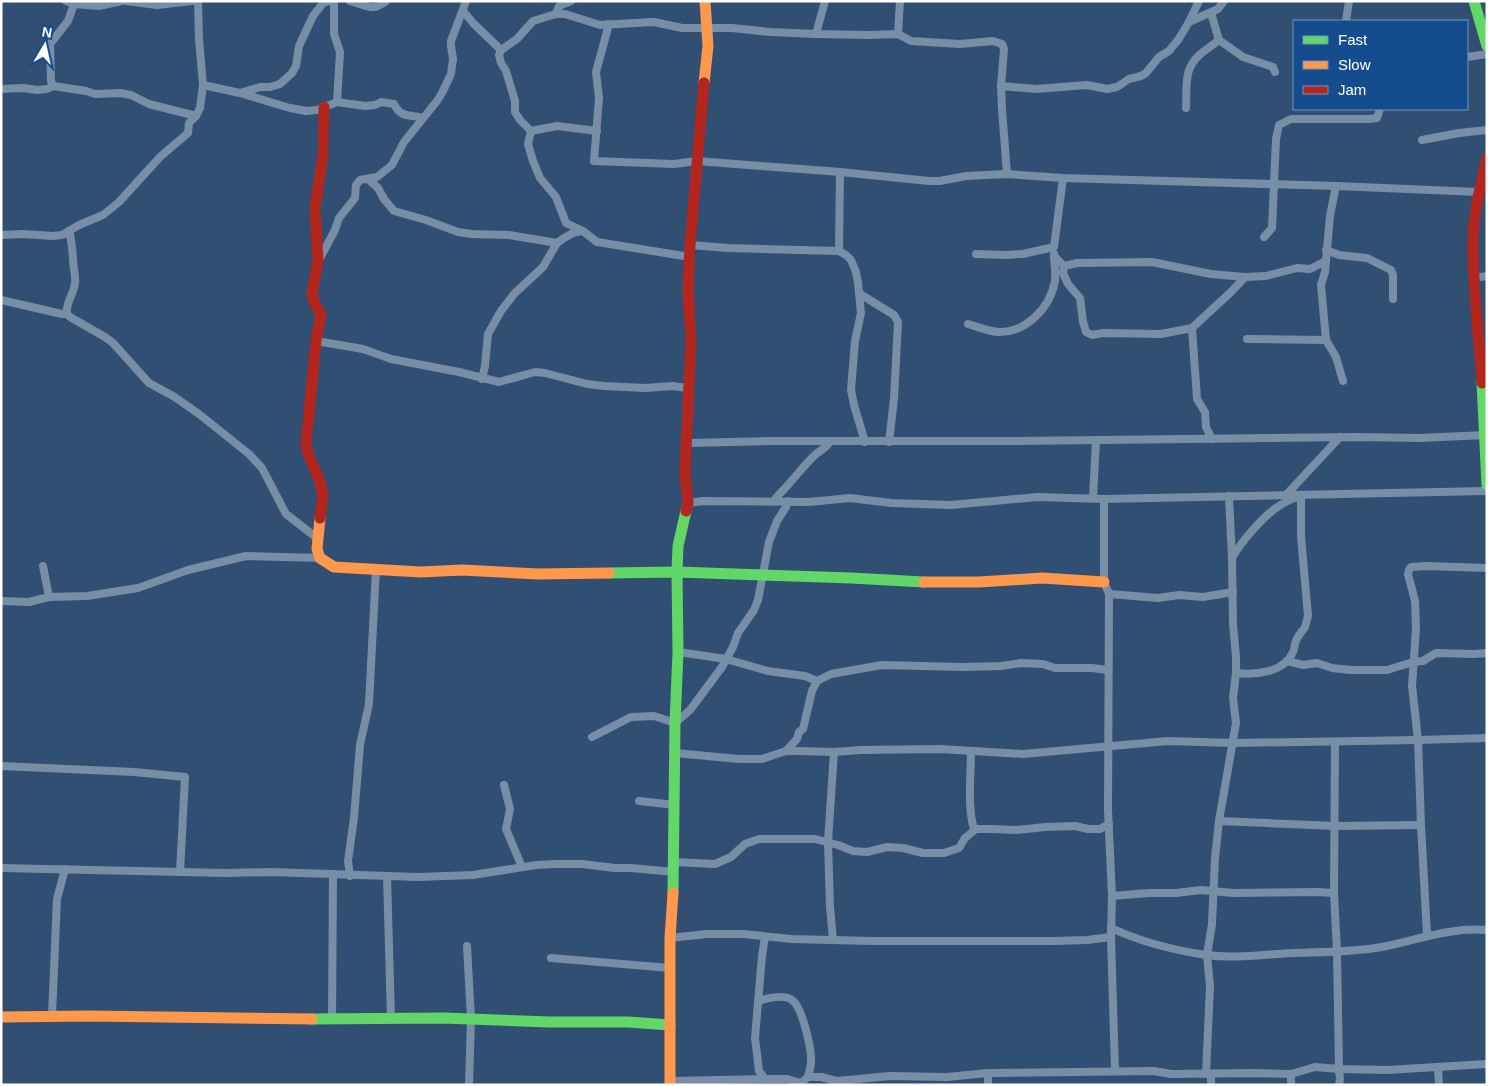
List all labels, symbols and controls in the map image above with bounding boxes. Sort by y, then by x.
north arrow [20,20,70,70]
legend [1293,20,1468,110]
text: N [41,23,53,41]
text: Fast [1338,31,1368,48]
text: Slow [1338,56,1371,73]
text: Jam [1338,81,1366,98]

